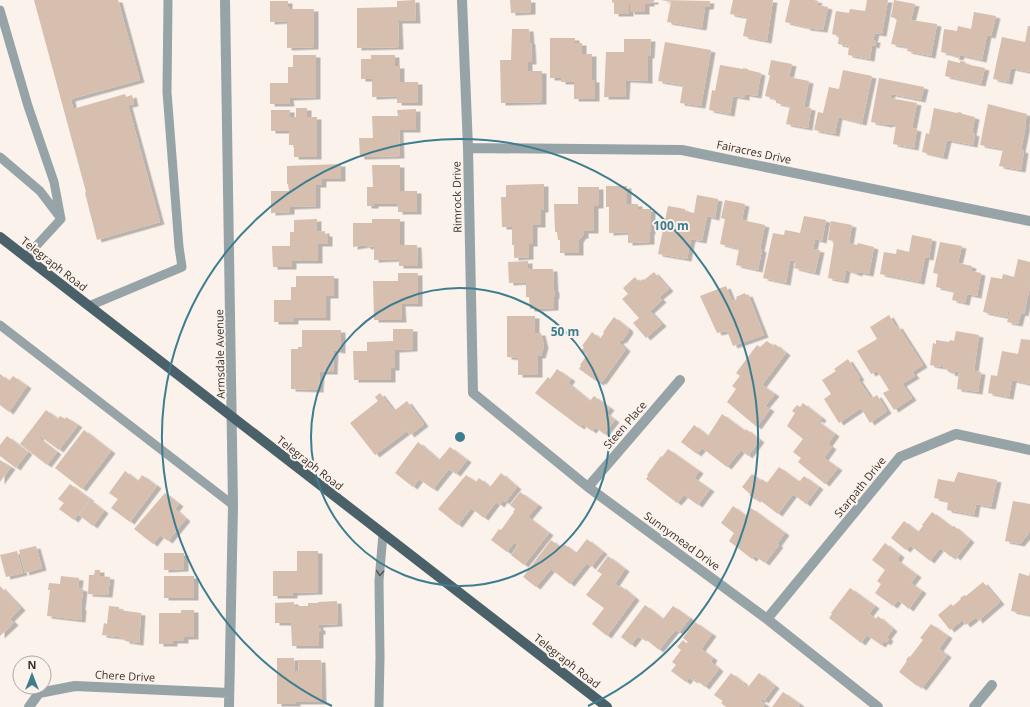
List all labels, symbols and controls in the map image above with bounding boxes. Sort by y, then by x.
street label: Fairacres Drive [715,136,793,167]
street label: Rimrock Drive [448,161,465,233]
text: 100 m [653,217,689,234]
street label: Telegraph Road [18,233,91,294]
street label: Armsdale Avenue [211,309,228,399]
text: 50 m [551,323,579,340]
street label: Steen Place [600,398,650,452]
centre of rings [453,430,467,444]
street label: Telegraph Road [274,432,347,493]
street label: Starpath Drive [831,453,889,520]
street label: Sunnymead Drive [641,508,723,573]
one-way arrow [376,570,385,576]
street label: Telegraph Road [531,630,604,691]
north arrow [12,655,52,695]
text: N [28,657,36,672]
street label: Chere Drive [95,666,156,685]

